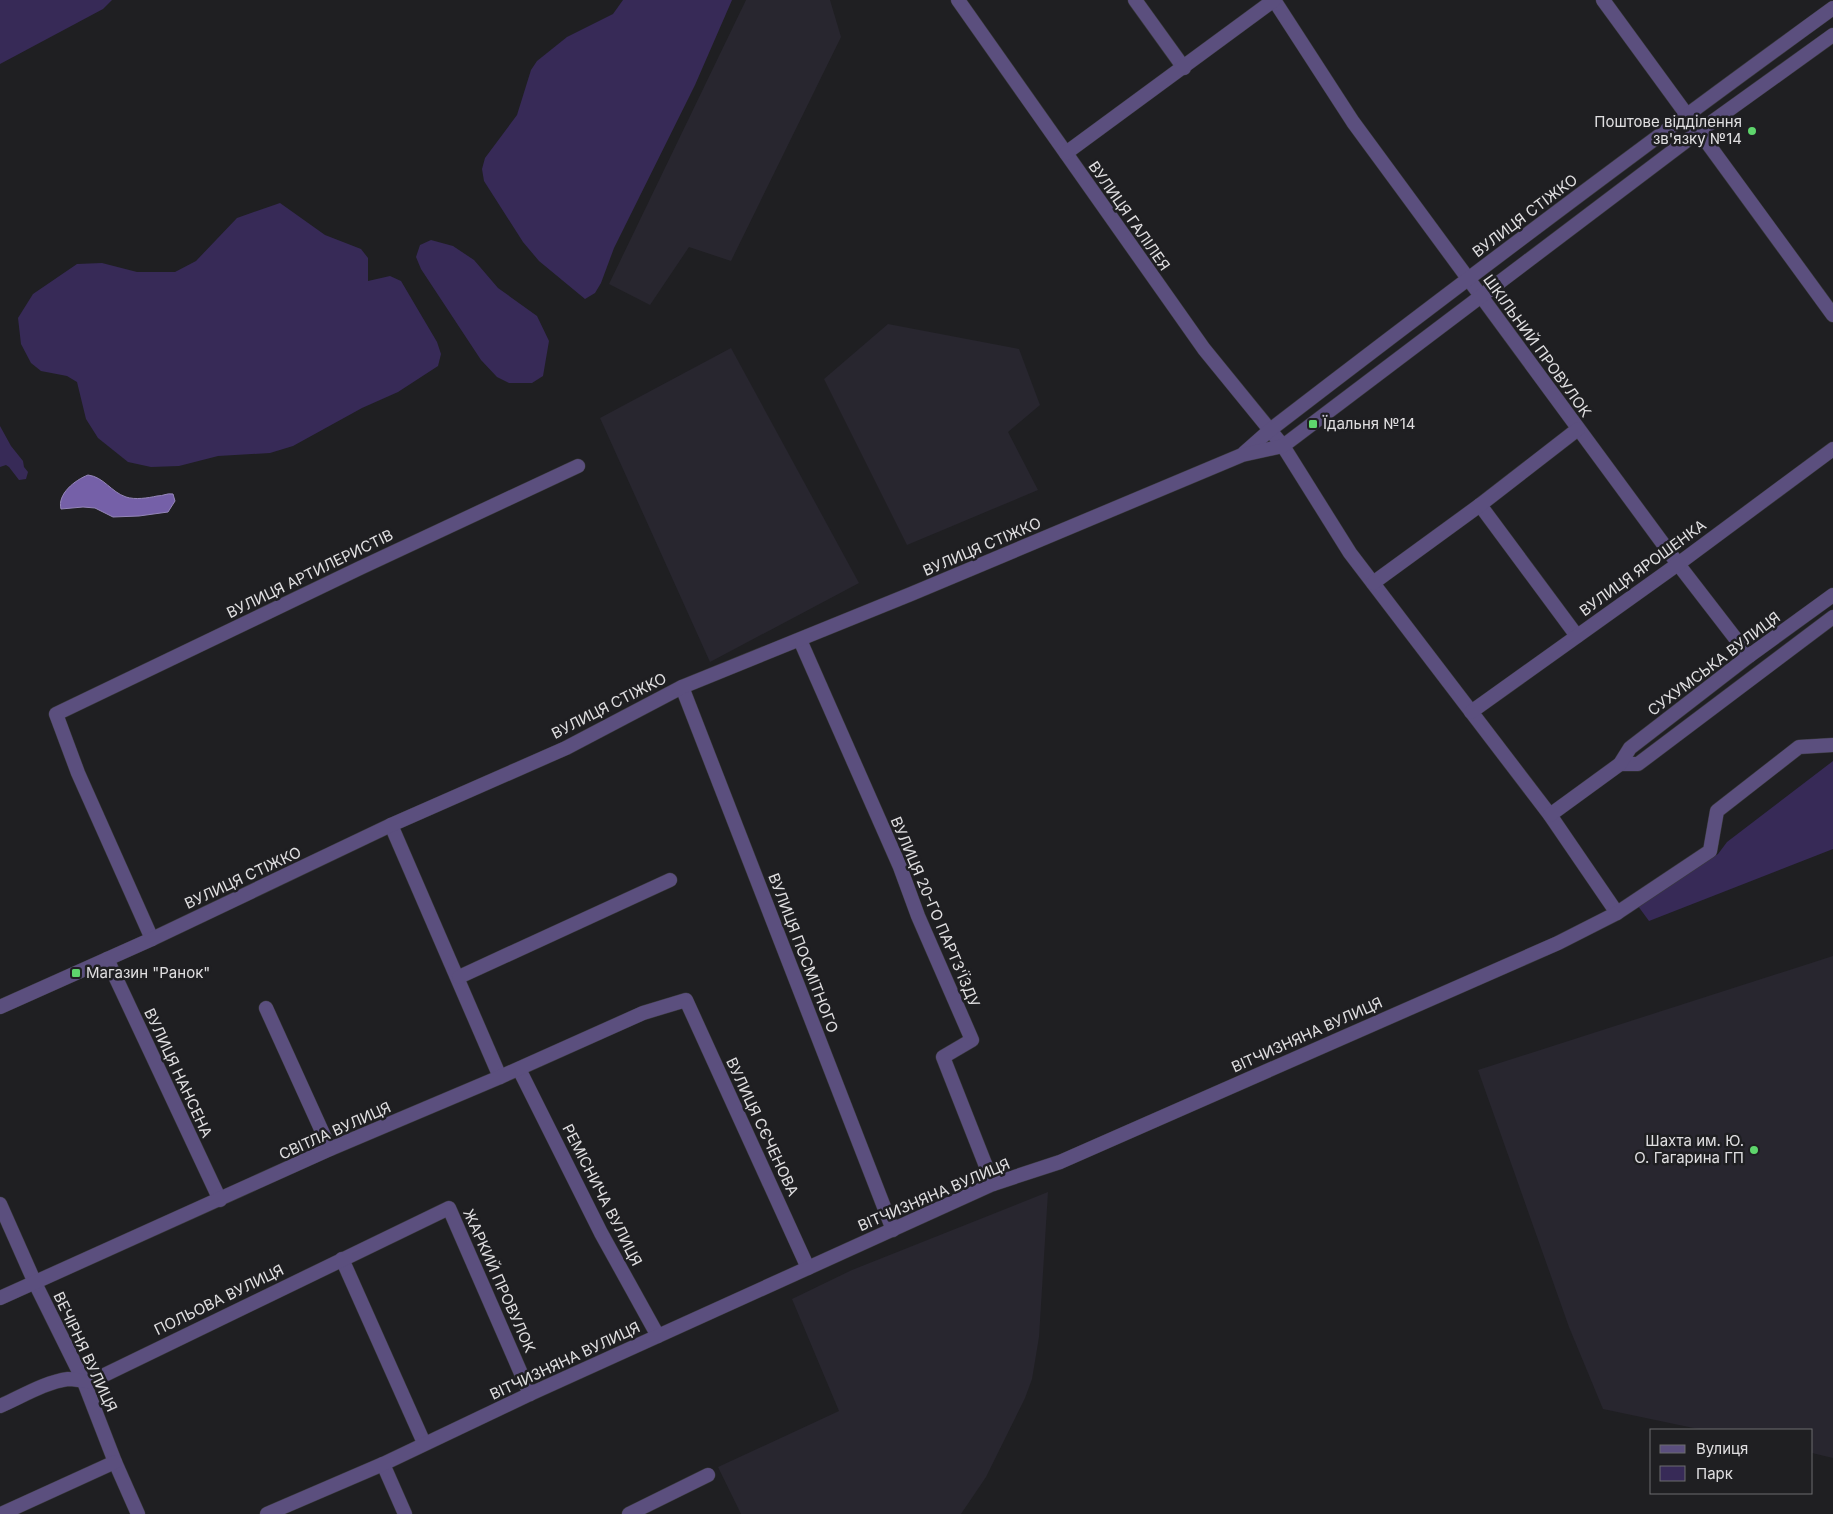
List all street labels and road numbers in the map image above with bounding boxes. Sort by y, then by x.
street label: ВУЛИЦЯ ГАЛІЛЕЯ [1085,157,1174,274]
street label: ВУЛИЦЯ СТІЖКО [1468,170,1581,261]
street label: ШКІЛЬНИЙ ПРОВУЛОК [1479,271,1596,421]
street label: ВУЛИЦЯ СТІЖКО [920,513,1044,580]
street label: ВУЛИЦЯ ЯРОШЕНКА [1576,515,1710,620]
street label: ВУЛИЦЯ АРТИЛЕРИСТІВ [223,525,396,622]
street label: СУХУМСЬКА ВУЛИЦЯ [1644,608,1784,720]
street label: ВУЛИЦЯ СТІЖКО [548,668,669,743]
street label: ВУЛИЦЯ 20-ГО ПАРТЗ'ЇЗДУ [887,814,985,1011]
street label: ВУЛИЦЯ СТІЖКО [181,842,304,913]
street label: ВУЛИЦЯ ПОСМІТНОГО [764,870,843,1035]
street label: ВІТЧИЗНЯНА ВУЛИЦЯ [1228,993,1385,1076]
street label: ВУЛИЦЯ НАНСЕНА [140,1005,217,1141]
street label: ВУЛИЦЯ СЄЧЕНОВА [722,1054,803,1199]
street label: СВІТЛА ВУЛИЦЯ [276,1097,394,1164]
street label: РЕМІСНИЧА ВУЛИЦЯ [558,1121,647,1269]
street label: ВІТЧИЗНЯНА ВУЛИЦЯ [855,1154,1013,1235]
street label: ЖАРКИЙ ПРОВУЛОК [459,1206,540,1356]
street label: ПОЛЬОВА ВУЛИЦЯ [151,1260,287,1339]
street label: ВЕЧІРНЯ ВУЛИЦЯ [49,1289,122,1415]
street label: ВІТЧИЗНЯНА ВУЛИЦЯ [487,1317,643,1404]

